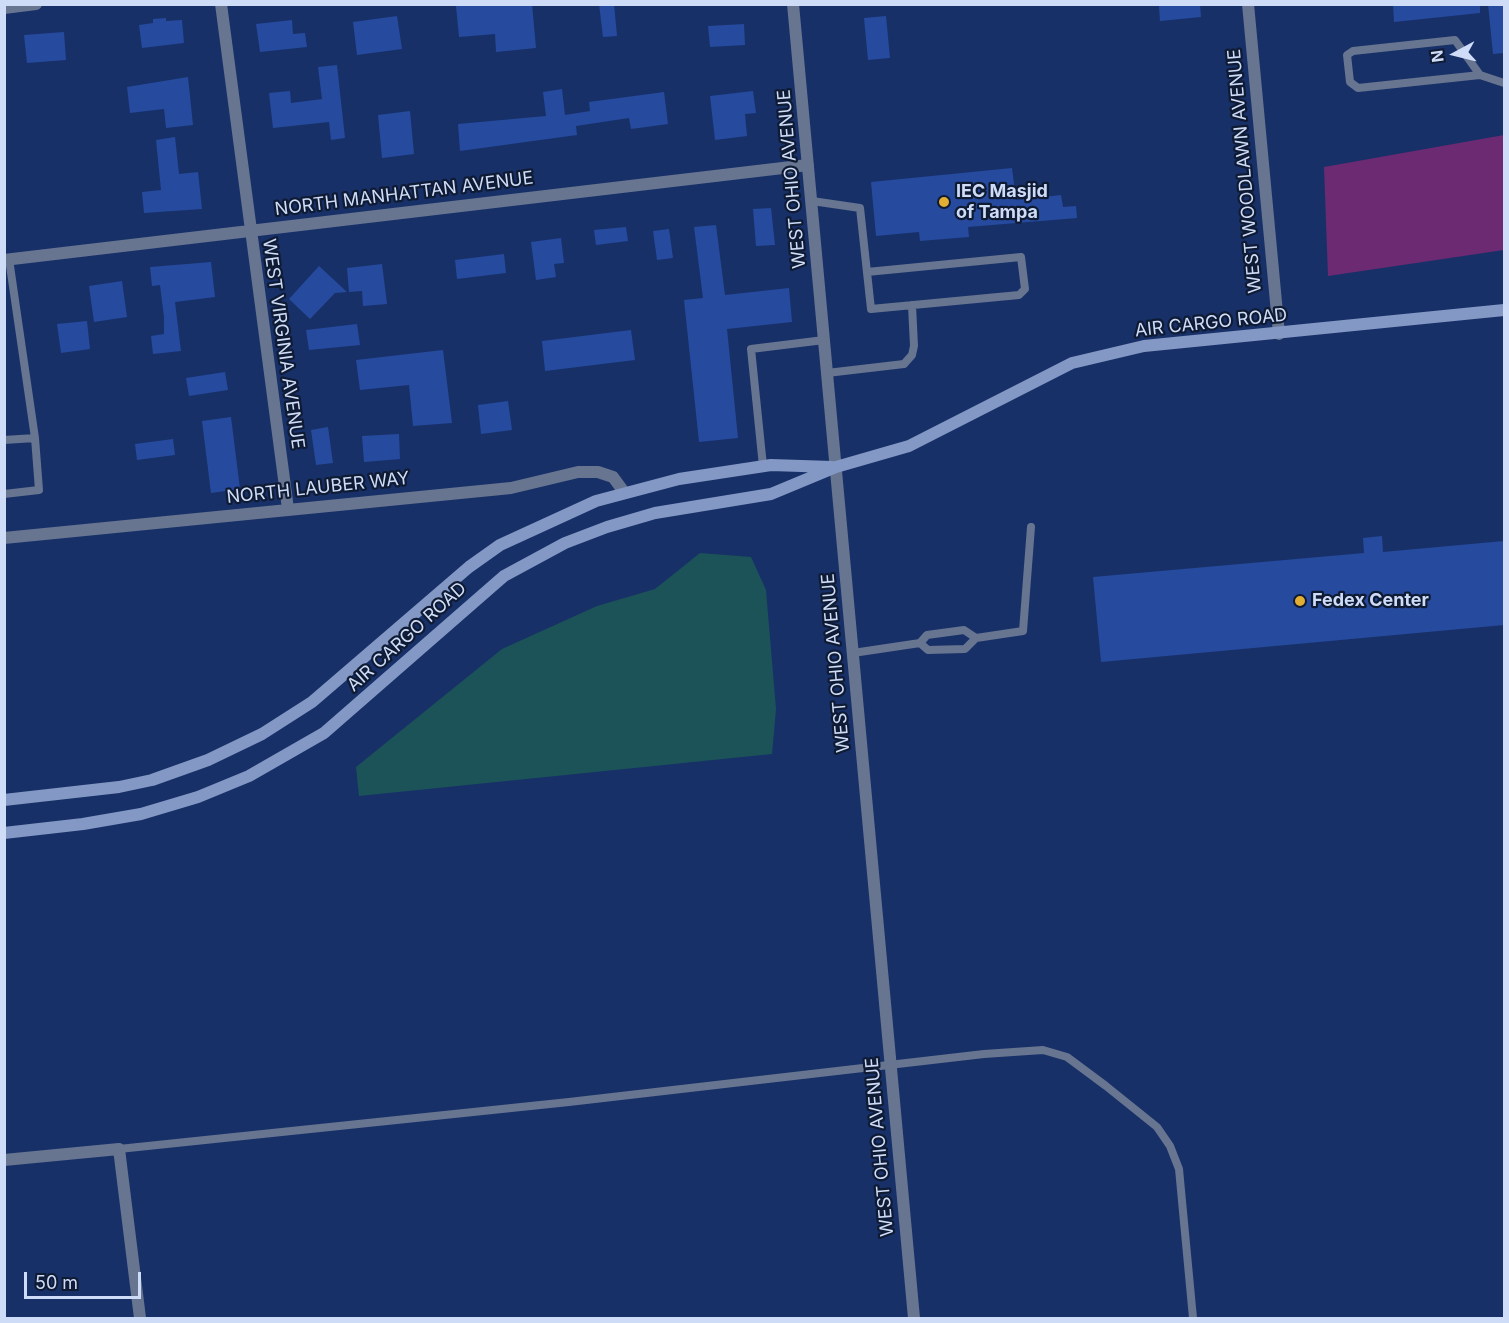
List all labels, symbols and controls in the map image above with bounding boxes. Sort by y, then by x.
north arrow [1425,24,1485,84]
street label: WEST WOODLAWN AVENUE [1224,48,1266,294]
text: N [1426,49,1448,63]
street label: WEST OHIO AVENUE [773,89,811,269]
street label: NORTH MANHATTAN AVENUE [273,167,535,221]
place label: IEC Masjid of Tampa [956,181,1048,224]
marker: IEC Masjid of Tampa [937,195,951,209]
street label: WEST VIRGINIA AVENUE [258,238,308,450]
street label: AIR CARGO ROAD [1134,304,1288,342]
street label: NORTH LAUBER WAY [225,468,411,508]
street label: WEST OHIO AVENUE [817,573,855,753]
street label: AIR CARGO ROAD [343,578,471,696]
place label: Fedex Center [1312,590,1429,612]
marker: Fedex Center [1293,594,1307,608]
street label: WEST OHIO AVENUE [861,1057,899,1237]
scale bar [27,1260,144,1298]
text: 50 m [35,1272,78,1293]

